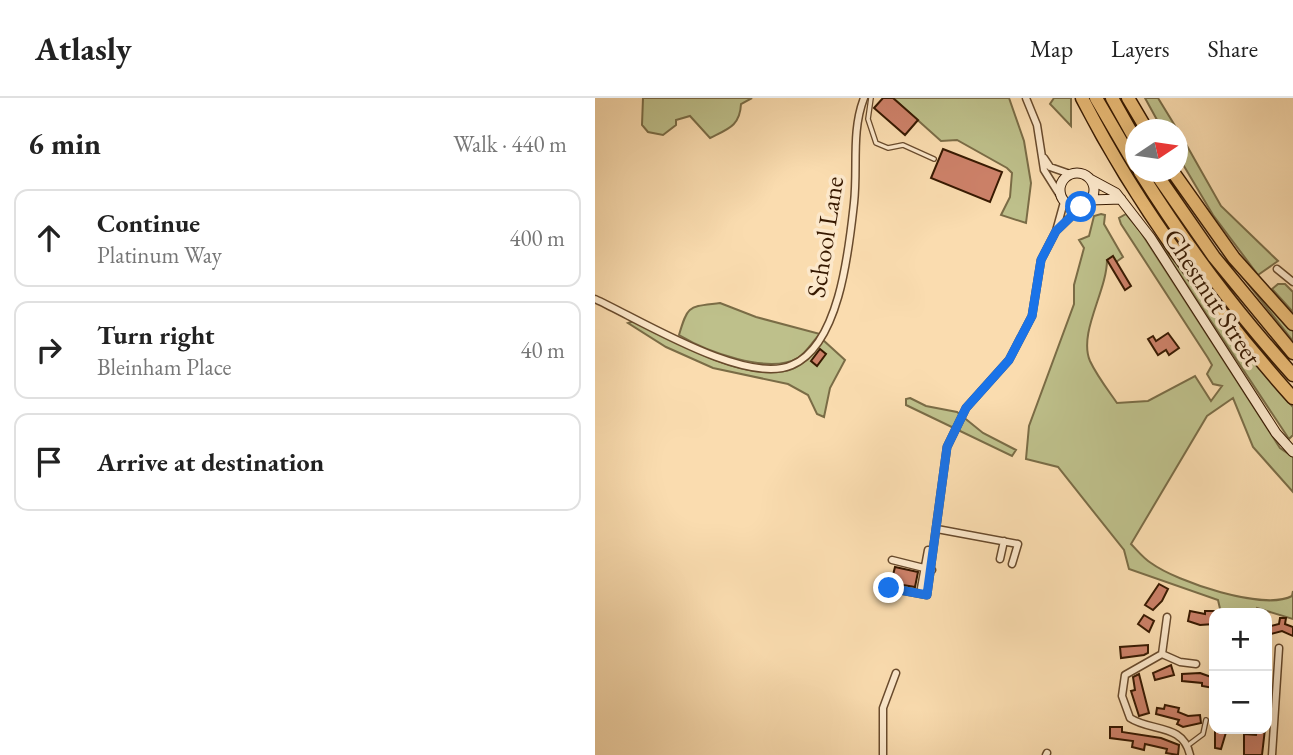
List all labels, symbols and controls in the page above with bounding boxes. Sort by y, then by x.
text: Atlasly [35,27,132,70]
text: Map [1030,33,1073,64]
text: Layers [1111,33,1170,64]
text: Share [1208,33,1258,64]
north arrow [1125,119,1188,182]
text: 6 min [28,124,101,163]
text: Walk · 440 m [453,129,567,159]
street label: School Lane [799,174,851,300]
route start [1065,191,1096,222]
text: Continue [97,206,200,240]
icon: ahead [30,219,68,257]
street label: Chestnut Street [1156,222,1270,372]
text: 400 m [509,223,565,253]
text: Platinum Way [97,240,222,270]
text: Turn right [97,318,215,352]
icon: right [30,331,68,369]
text: 40 m [520,335,565,365]
text: Bleinham Place [97,352,232,382]
icon: arrive [30,443,68,481]
text: Arrive at destination [97,445,324,479]
route end [873,572,904,603]
map controls [1209,608,1272,734]
button: + [1209,608,1272,671]
button: − [1209,671,1272,734]

